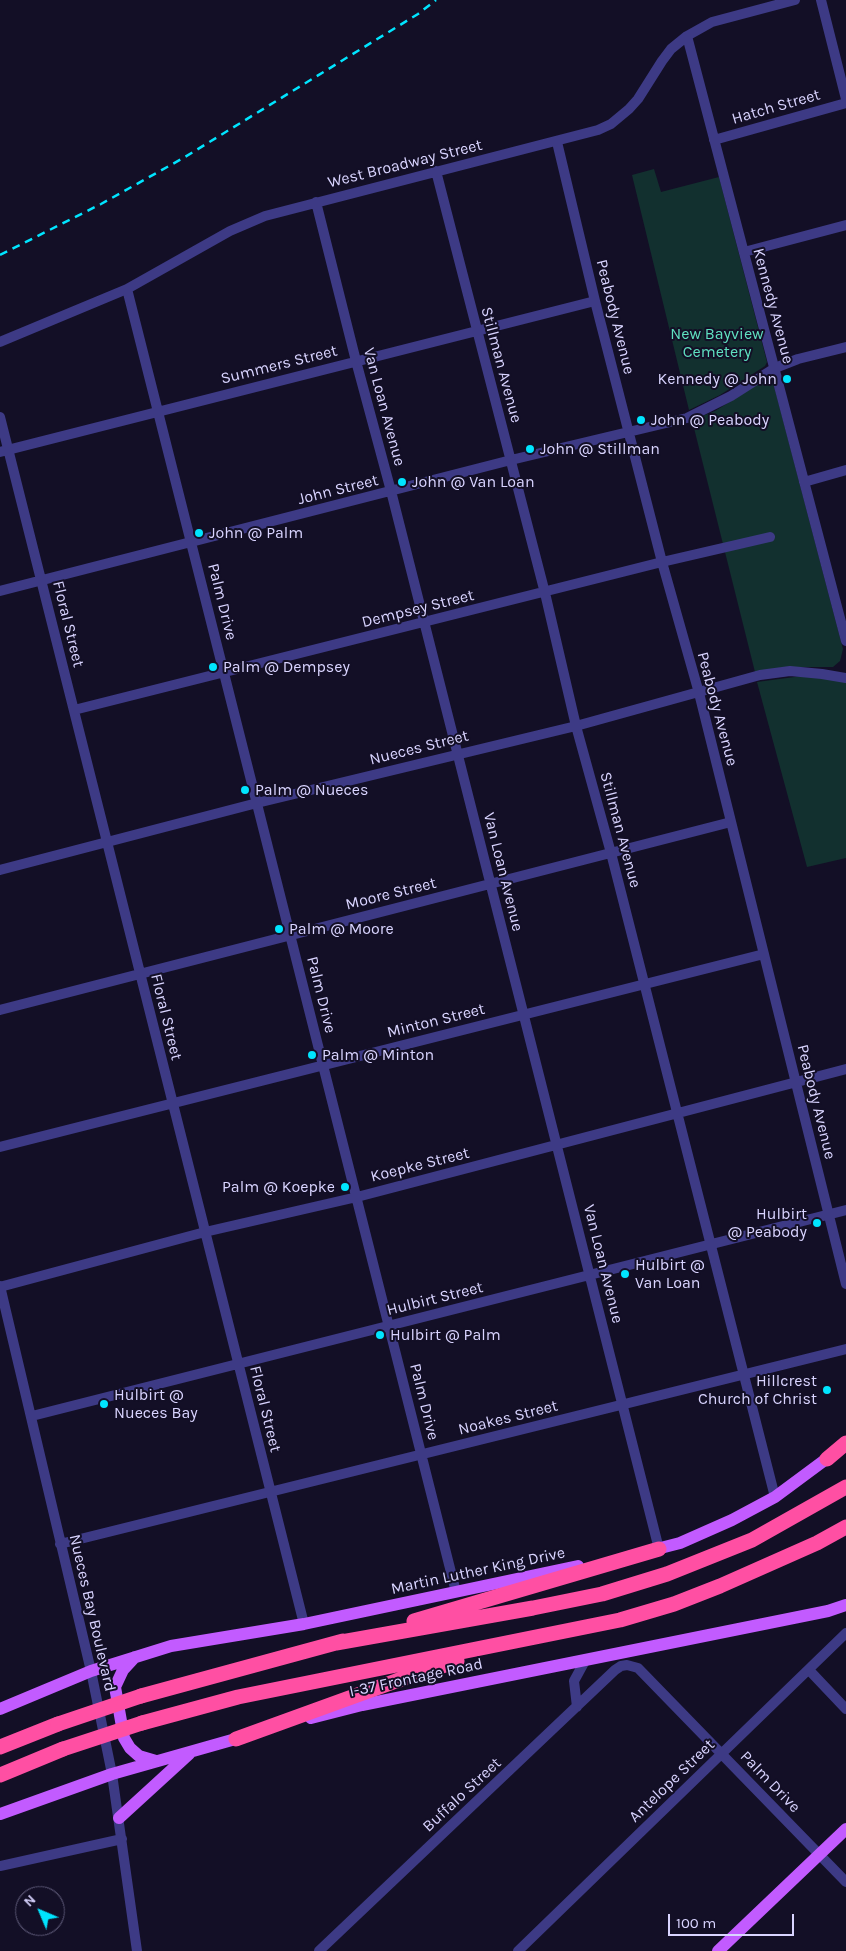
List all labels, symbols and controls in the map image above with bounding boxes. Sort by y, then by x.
street label: Hatch Street [730,85,822,129]
street label: West Broadway Street [326,136,484,192]
street label: Kennedy Avenue [748,246,798,366]
street label: Peabody Avenue [591,258,639,376]
street label: Stillman Avenue [476,305,526,425]
park label: New Bayview Cemetery [670,324,764,362]
street label: Summers Street [219,341,339,389]
street label: Van Loan Avenue [359,346,409,468]
place label: Kennedy @ John [657,369,777,389]
marker: Kennedy @ John [781,373,793,385]
place label: John @ Peabody [651,410,769,430]
marker: John @ Peabody [635,414,647,426]
place label: John @ Stillman [540,439,660,459]
marker: John @ Stillman [524,443,536,455]
street label: John Street [296,471,380,509]
place label: John @ Van Loan [412,472,535,492]
marker: John @ Van Loan [396,476,408,488]
place label: John @ Palm [209,523,303,543]
marker: John @ Palm [193,527,205,539]
street label: Palm Drive [203,562,241,642]
street label: Floral Street [48,579,88,669]
street label: Dempsey Street [360,586,476,632]
street label: Peabody Avenue [693,650,741,768]
place label: Palm @ Dempsey [223,657,350,677]
marker: Palm @ Dempsey [207,661,219,673]
street label: Nueces Street [367,726,471,770]
street label: Stillman Avenue [595,770,645,890]
place label: Palm @ Nueces [255,780,368,800]
marker: Palm @ Nueces [239,784,251,796]
street label: Van Loan Avenue [479,811,527,933]
street label: Moore Street [344,873,438,915]
place label: Palm @ Moore [289,919,394,939]
marker: Palm @ Moore [273,923,285,935]
street label: Palm Drive [302,955,340,1035]
street label: Floral Street [146,972,186,1062]
street label: Minton Street [385,1000,487,1042]
street label: Peabody Avenue [792,1043,840,1161]
place label: Palm @ Minton [322,1045,434,1065]
marker: Palm @ Minton [306,1049,318,1061]
street label: Koepke Street [369,1143,471,1187]
place label: Palm @ Koepke [222,1177,335,1197]
marker: Palm @ Koepke [339,1181,351,1193]
street label: Van Loan Avenue [579,1203,627,1325]
place label: Hulbirt @ Peabody [727,1204,807,1242]
marker: Hulbirt @ Peabody [811,1217,823,1229]
place label: Hulbirt @ Van Loan [635,1255,705,1293]
marker: Hulbirt @ Van Loan [619,1268,631,1280]
street label: Hulbirt Street [385,1278,485,1320]
place label: Hulbirt @ Palm [390,1325,501,1345]
marker: Hulbirt @ Palm [374,1329,386,1341]
street label: Palm Drive [405,1362,443,1442]
street label: Floral Street [245,1364,285,1454]
place label: Hillcrest Church of Christ [698,1371,817,1409]
marker: Hillcrest Church of Christ [821,1384,833,1396]
place label: Hulbirt @ Nueces Bay [114,1385,198,1423]
street label: Noakes Street [456,1396,560,1440]
marker: Hulbirt @ Nueces Bay [98,1398,110,1410]
street label: Nueces Bay Boulevard [65,1533,119,1693]
street label: Martin Luther King Drive [389,1543,567,1599]
street label: I-37 Frontage Road [347,1654,485,1702]
street label: Antelope Street [625,1735,719,1827]
street label: Palm Drive [736,1747,804,1817]
street label: Buffalo Street [419,1754,505,1836]
north arrow [15,1886,65,1936]
text: N [20,1891,39,1910]
scale bar [671,1904,797,1936]
text: 100 m [676,1914,716,1932]

